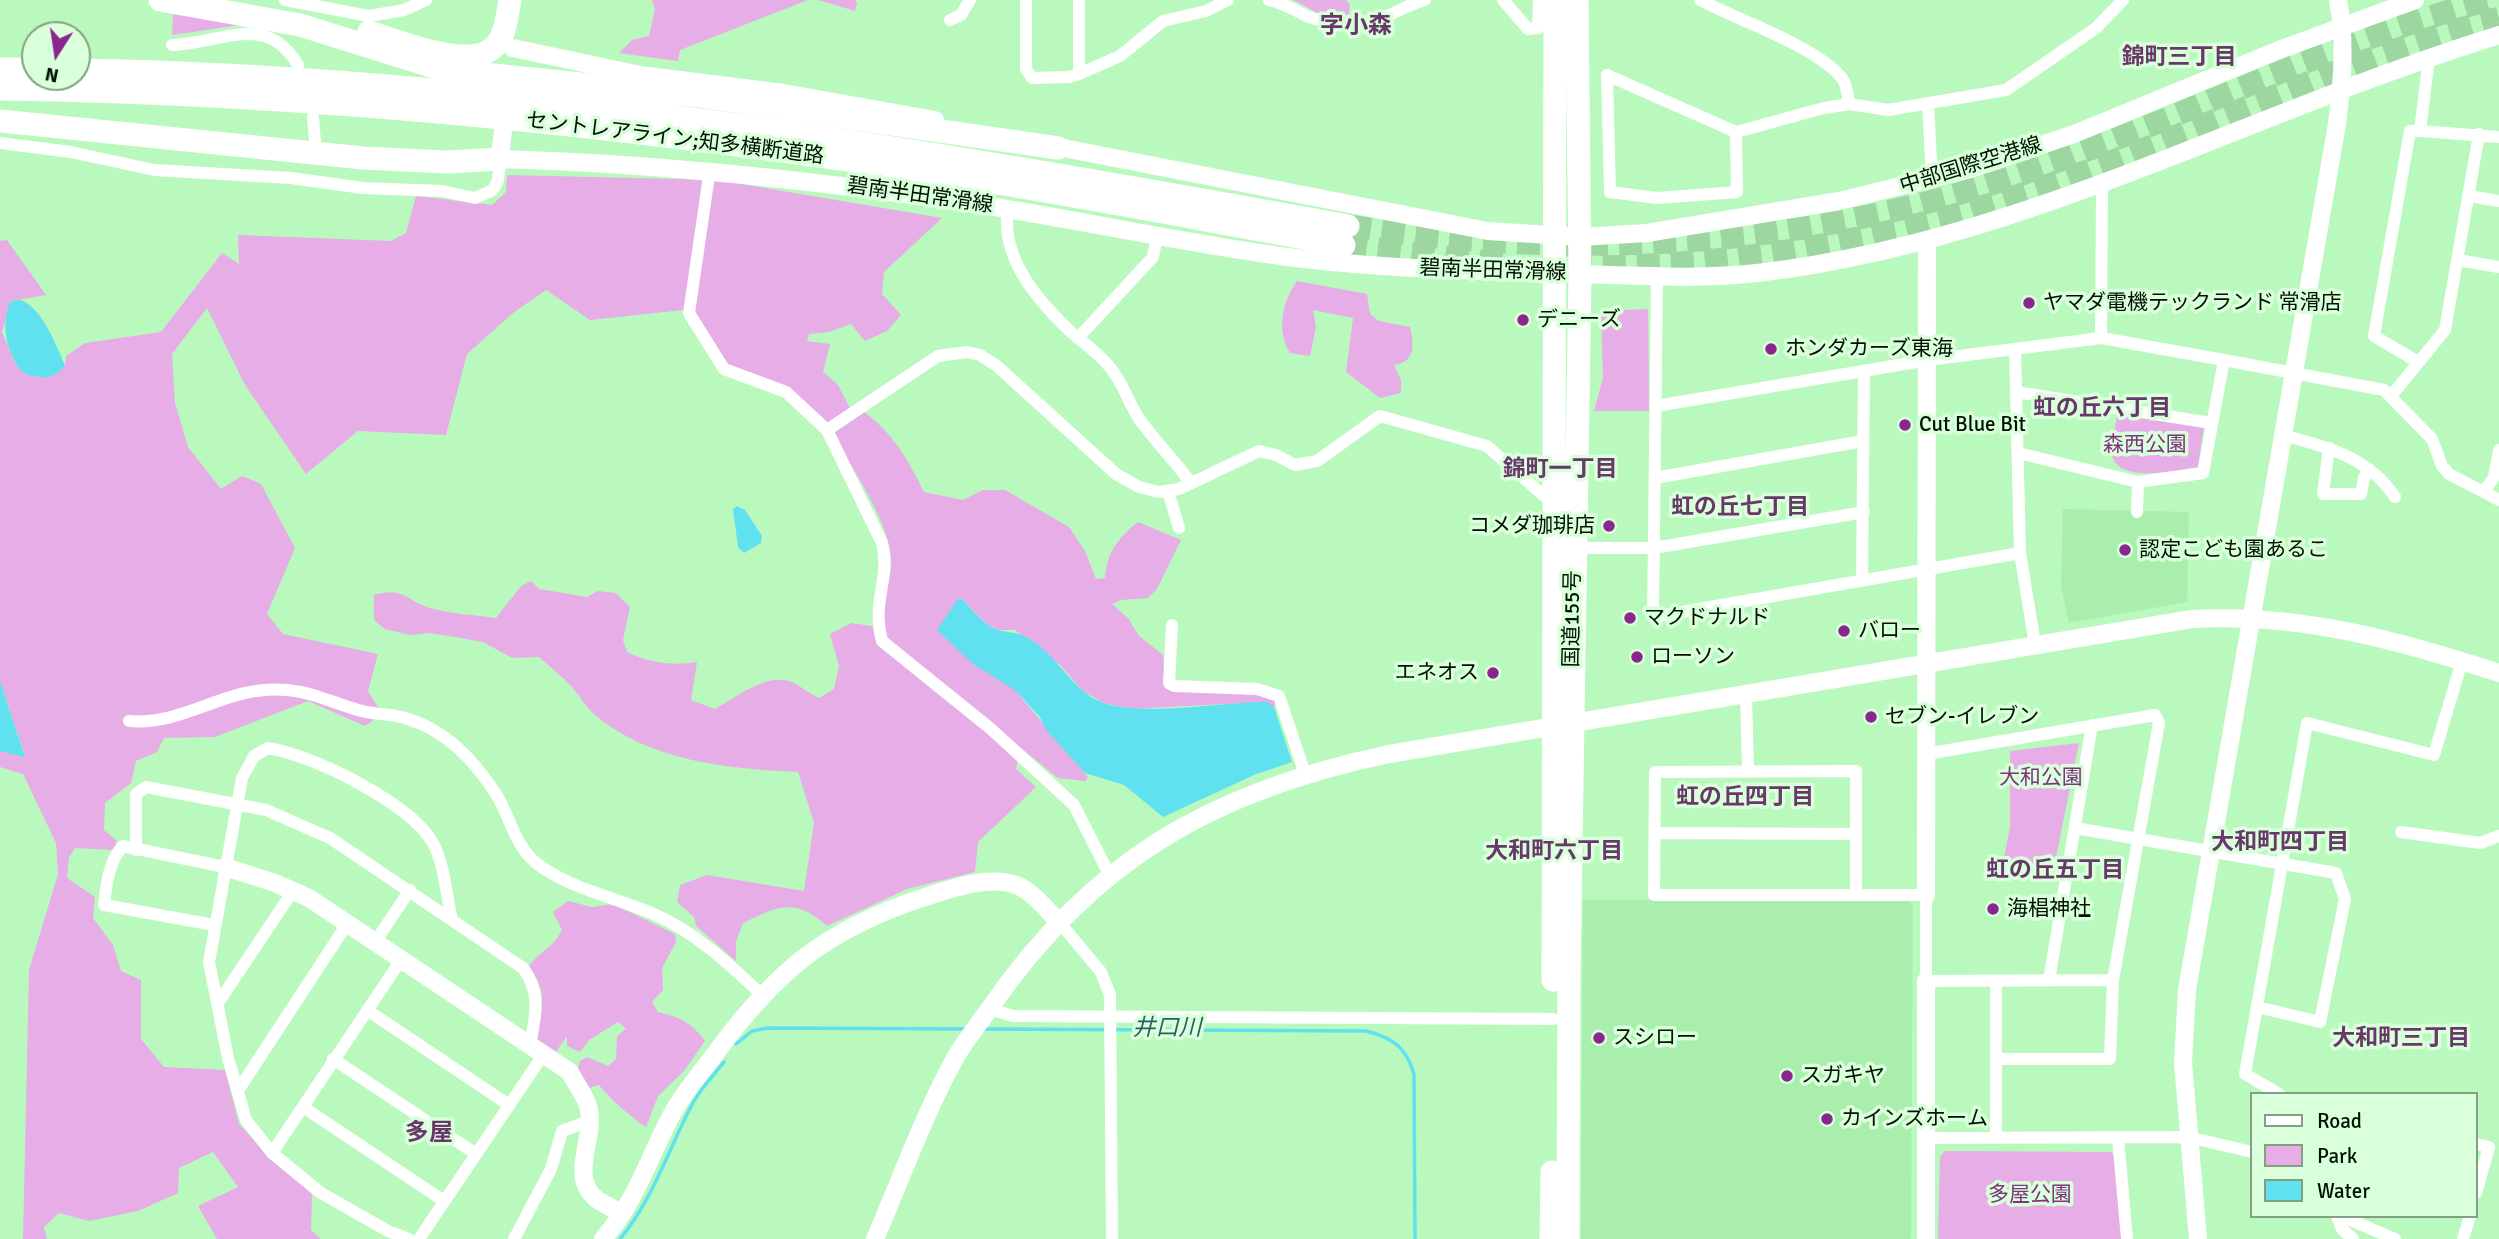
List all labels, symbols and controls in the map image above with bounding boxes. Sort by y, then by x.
district label: 字小森 [1320,13,1392,41]
north arrow [21,21,91,91]
district label: 錦町三丁目 [2122,44,2236,72]
text: N [43,61,61,88]
street label: セントレアライン;知多横断道路 [525,108,825,170]
street label: 中部国際空港線 [1897,132,2045,200]
street label: 碧南半田常滑線 [845,173,995,219]
street label: 碧南半田常滑線 [1419,256,1567,286]
place label: ヤマダ電機テックランド 常滑店 [2043,290,2342,316]
marker: ヤマダ電機テックランド 常滑店 [2021,295,2037,311]
place label: デニーズ [1537,307,1621,333]
marker: デニーズ [1515,312,1531,328]
place label: ホンダカーズ東海 [1785,336,1953,362]
marker: ホンダカーズ東海 [1763,341,1779,357]
district label: 虹の丘六丁目 [2033,395,2171,423]
place label: Cut Blue Bit [1919,412,2026,438]
marker: Cut Blue Bit [1897,417,1913,433]
park label: 森西公園 [2103,432,2187,458]
district label: 錦町一丁目 [1503,456,1617,484]
district label: 虹の丘七丁目 [1671,494,1809,522]
place label: コメダ珈琲店 [1469,513,1595,539]
marker: コメダ珈琲店 [1601,518,1617,534]
place label: 認定こども園あるこ [2139,537,2328,563]
marker: 認定こども園あるこ [2117,542,2133,558]
street label: 国道155号 [1560,570,1586,668]
place label: マクドナルド [1644,605,1770,631]
marker: マクドナルド [1622,610,1638,626]
place label: バロー [1858,618,1921,644]
marker: バロー [1836,623,1852,639]
place label: ローソン [1651,644,1735,670]
marker: ローソン [1629,649,1645,665]
place label: エネオス [1395,660,1479,686]
marker: エネオス [1485,665,1501,681]
place label: セブン-イレブン [1885,704,2039,730]
marker: セブン-イレブン [1863,709,1879,725]
park label: 大和公園 [1999,765,2083,791]
district label: 虹の丘四丁目 [1676,784,1814,812]
district label: 大和町四丁目 [2211,829,2349,857]
district label: 大和町六丁目 [1485,838,1623,866]
district label: 虹の丘五丁目 [1986,857,2124,885]
place label: 海椙神社 [2007,896,2091,922]
marker: 海椙神社 [1985,901,2001,917]
water label: 井口川 [1133,1015,1201,1043]
place label: スシロー [1613,1025,1697,1051]
district label: 大和町三丁目 [2332,1025,2470,1053]
marker: スシロー [1591,1030,1607,1046]
place label: スガキヤ [1801,1063,1885,1089]
marker: スガキヤ [1779,1068,1795,1084]
legend [2250,1092,2478,1218]
place label: カインズホーム [1841,1106,1988,1132]
text: Road [2317,1108,2362,1134]
marker: カインズホーム [1819,1111,1835,1127]
district label: 多屋 [405,1120,453,1148]
text: Park [2317,1143,2357,1169]
text: Water [2317,1178,2370,1204]
park label: 多屋公園 [1988,1182,2072,1208]

